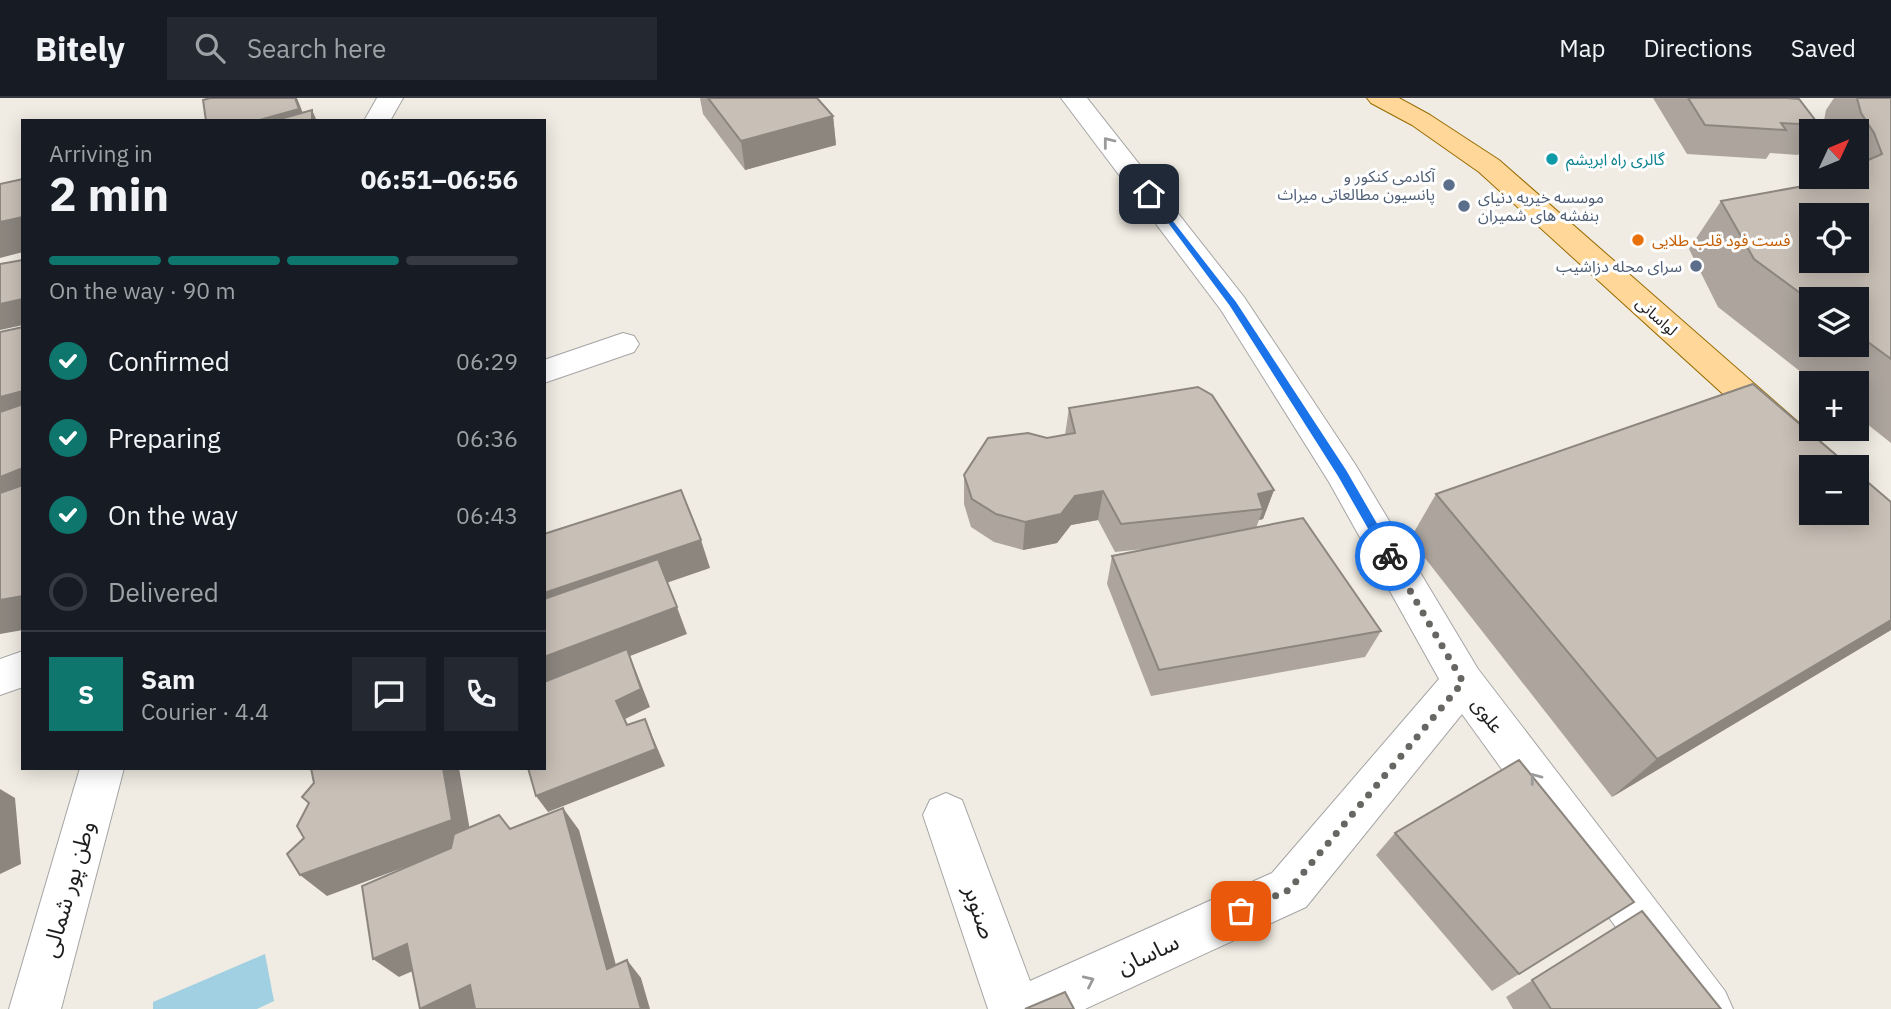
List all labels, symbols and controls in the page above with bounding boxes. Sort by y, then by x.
search box [167,17,657,80]
text: Bitely [35,27,125,70]
icon: search [191,29,229,67]
text: Search here [247,31,386,65]
text: Map [1559,32,1605,64]
text: Directions [1643,32,1753,64]
text: Saved [1791,32,1856,64]
north arrow [1799,119,1869,189]
map controls [1799,119,1869,525]
one-way arrow [1104,137,1117,150]
text: Arriving in [49,138,153,168]
place label: گالری راه ابریشم [1566,149,1665,172]
marker: گالری راه ابریشم [1544,151,1560,167]
text: 06:51–06:56 [361,162,518,196]
text: 2 min [49,164,169,224]
pin [1119,164,1179,224]
place label: آکادمی کنکور و پانسیون مطالعاتی میراث [1277,166,1436,205]
icon: home [1130,175,1168,213]
marker: آکادمی کنکور و پانسیون مطالعاتی میراث [1441,177,1457,193]
place label: موسسه خیریه دنیای بنفشه های شمیران [1478,187,1604,225]
marker: موسسه خیریه دنیای بنفشه های شمیران [1456,198,1472,214]
button: locate [1799,203,1869,273]
place label: فست فود قلب طلایی [1652,230,1790,250]
marker: فست فود قلب طلایی [1630,232,1646,248]
place label: سرای محله دزاشیب [1556,256,1682,276]
marker: سرای محله دزاشیب [1688,258,1704,274]
text: On the way · 90 m [49,275,236,305]
button: layers [1799,287,1869,357]
street label: لواسانی [1632,292,1682,340]
icon: check [49,342,87,380]
text: Confirmed [108,344,230,378]
text: 06:29 [456,346,518,376]
button: + [1799,371,1869,441]
icon: check [49,419,87,457]
text: Preparing [108,421,221,455]
text: 06:36 [456,423,518,453]
button: − [1799,455,1869,525]
icon: check [49,496,87,534]
text: On the way [108,498,238,532]
text: 06:43 [456,500,518,530]
courier [1355,521,1425,591]
icon: bike [1371,537,1409,575]
text: Delivered [108,575,219,609]
button: chat [352,657,426,731]
button: phone [444,657,518,731]
text: Sam [141,662,195,696]
text: S [78,677,94,711]
street label: علوی [1467,692,1509,738]
text: Courier · 4.4 [141,696,269,726]
one-way arrow [1530,773,1543,785]
street label: وطن پور شمالی [33,817,102,961]
street label: صنوبر [958,880,1004,942]
pin [1211,881,1271,941]
icon: bag [1222,892,1260,930]
street label: ساسان [1112,926,1183,980]
one-way arrow [1082,975,1094,989]

